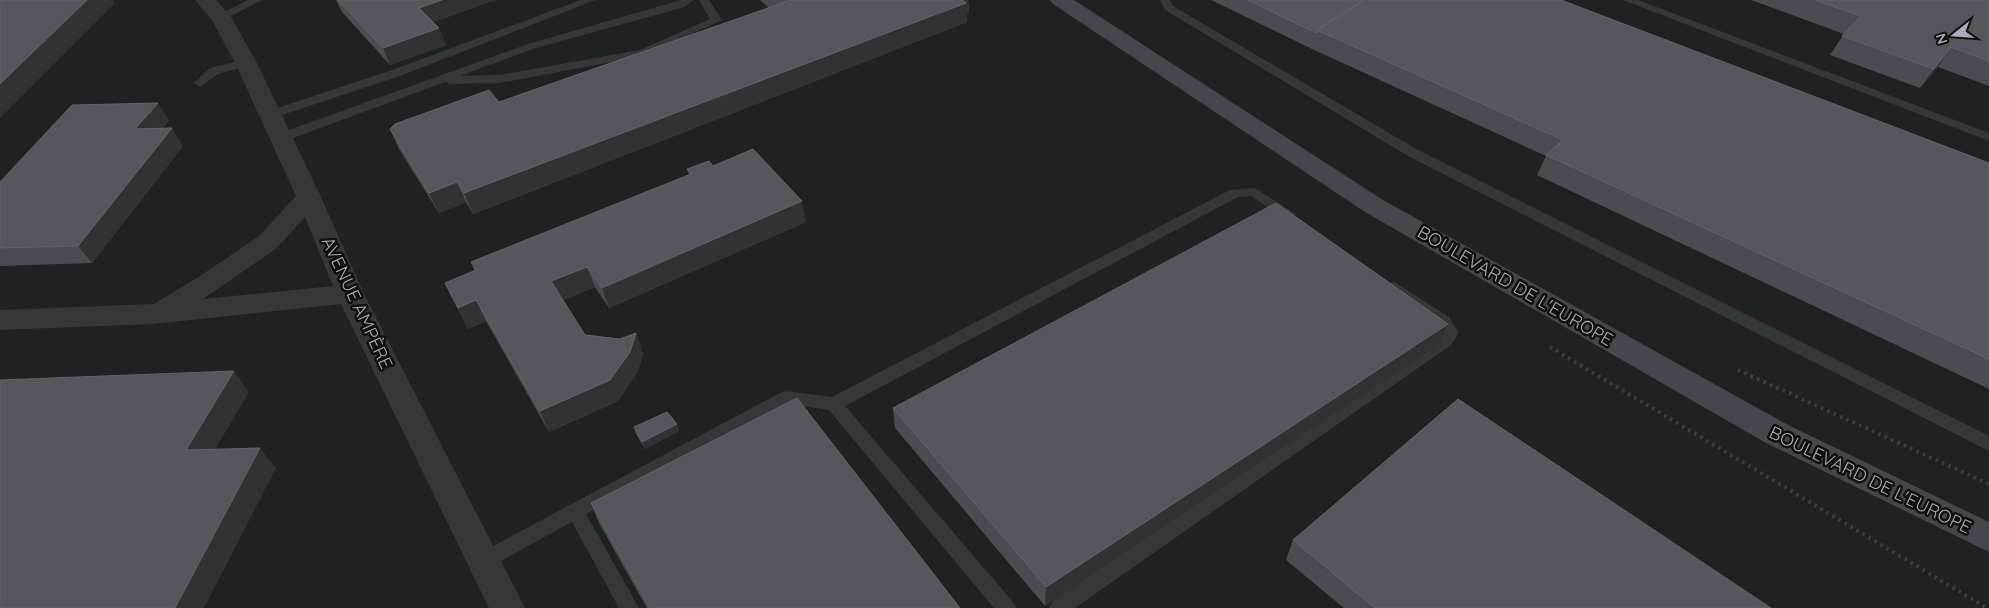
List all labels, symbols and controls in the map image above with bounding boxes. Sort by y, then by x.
north arrow [1929,10,1979,60]
text: N [1931,31,1952,46]
street label: BOULEVARD DE L'EUROPE [1413,220,1617,351]
street label: AVENUE AMPÈRE [317,233,398,372]
street label: BOULEVARD DE L'EUROPE [1765,421,1975,539]

